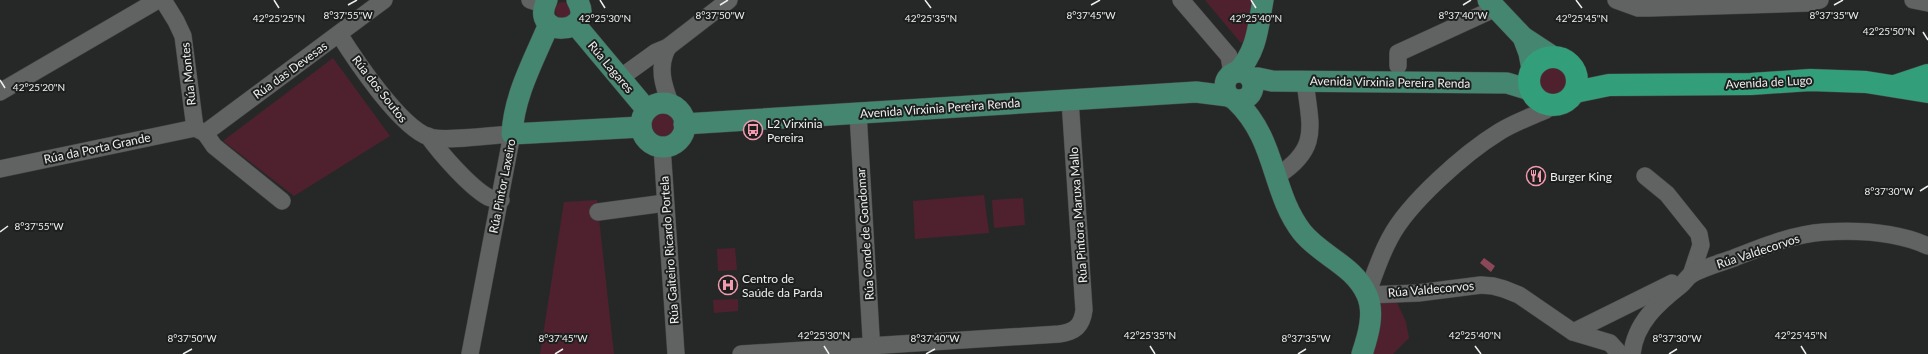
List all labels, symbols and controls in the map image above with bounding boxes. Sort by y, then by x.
text: 8°37'55"W [323,9,373,21]
text: 8°37'50"W [695,9,745,21]
text: 8°37'45"W [1066,9,1116,21]
text: 8°37'40"W [1438,9,1488,21]
text: 8°37'35"W [1809,9,1859,21]
text: 42°25'25"N [253,12,305,24]
text: 42°25'30"N [579,12,631,24]
text: 42°25'35"N [905,12,957,24]
text: 42°25'40"N [1230,12,1282,24]
text: 42°25'45"N [1556,12,1608,24]
text: 42°25'50"N [1863,25,1915,37]
street label: Rúa das Devesas [250,38,330,102]
street label: Rúa Lagares [585,38,637,96]
street label: Rúa Montes [177,42,199,106]
street label: Rúa dos Soutos [349,52,411,126]
street label: Avenida de Lugo [1725,72,1813,92]
street label: Avenida Virxinia Pereira Renda [1310,73,1470,91]
text: 42°25'20"N [13,81,65,93]
street label: Avenida Virxinia Pereira Renda [859,95,1021,121]
place label: L2 Virxinia Pereira [767,116,823,145]
bus stop icon: L2 Virxinia Pereira [742,119,764,141]
street label: Rúa da Porta Grande [42,129,152,167]
street label: Rúa Pintor Laxeiro [485,137,519,235]
street label: Rúa Pintora Maruxa Mallo [1066,146,1090,284]
restaurant icon: Burger King [1525,165,1547,187]
street label: Rúa Conde de Gondomar [853,167,877,301]
place label: Burger King [1550,169,1612,184]
street label: Rúa Gaiteiro Ricardo Portela [656,175,682,324]
text: 8°37'30"W [1864,185,1914,197]
text: 8°37'55"W [14,220,64,232]
street label: Rúa Valdecorvos [1715,231,1801,271]
place label: Centro de Saúde da Parda [742,271,823,300]
hospital icon: Centro de Saúde da Parda [717,274,739,296]
street label: Rúa Valdecorvos [1387,278,1475,300]
text: 42°25'30"N [798,329,850,341]
text: 42°25'35"N [1124,329,1176,341]
text: 42°25'40"N [1449,329,1501,341]
text: 42°25'45"N [1775,329,1827,341]
text: 8°37'50"W [167,332,217,344]
text: 8°37'45"W [538,332,588,344]
text: 8°37'40"W [910,332,960,344]
text: 8°37'35"W [1281,332,1331,344]
text: 8°37'30"W [1652,332,1702,344]

